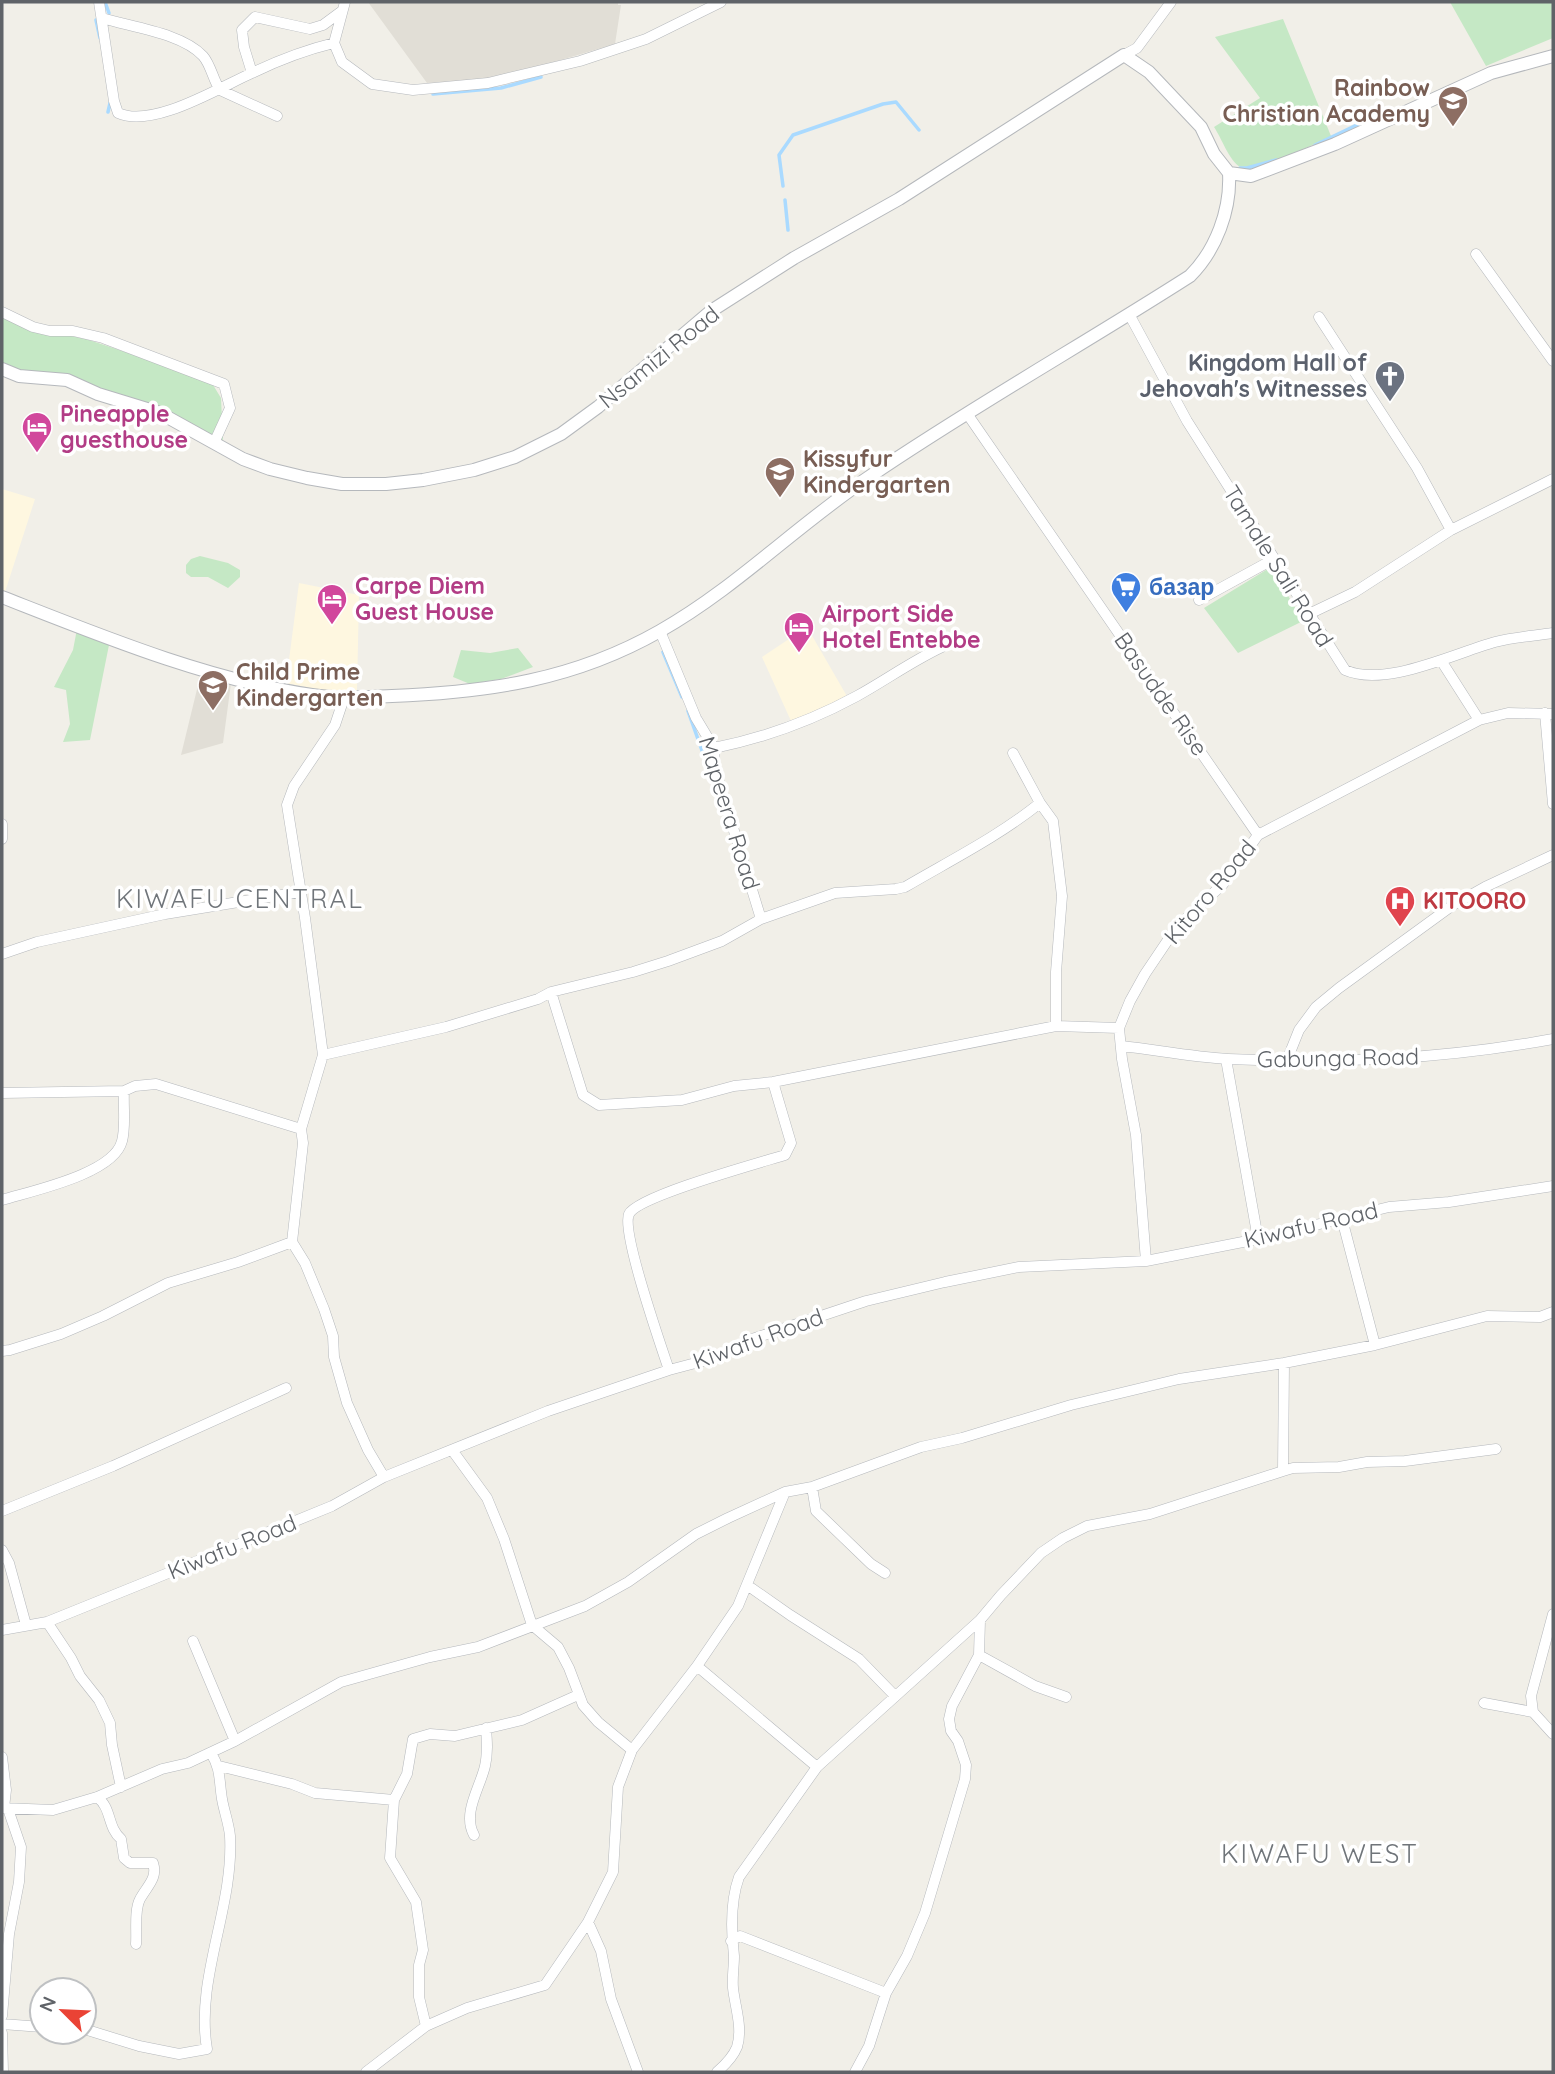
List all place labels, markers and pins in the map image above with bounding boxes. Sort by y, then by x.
place label: Rainbow Christian Academy [1222,73,1430,128]
school or university icon: Rainbow Christian Academy [1436,84,1470,128]
place label: Kingdom Hall of Jehovah's Witnesses [1139,348,1367,403]
church icon: Kingdom Hall of Jehovah's Witnesses [1373,359,1407,403]
place label: Pineapple guesthouse [60,399,188,454]
hotel icon: Pineapple guesthouse [20,410,54,454]
place label: Kissyfur Kindergarten [803,444,950,499]
school or university icon: Kissyfur Kindergarten [763,455,797,499]
supermarket icon: базар [1109,570,1143,614]
place label: Carpe Diem Guest House [355,571,494,626]
place label: базар [1149,572,1214,601]
hotel icon: Carpe Diem Guest House [315,582,349,626]
place label: Airport Side Hotel Entebbe [822,599,981,654]
hotel icon: Airport Side Hotel Entebbe [782,610,816,654]
place label: Child Prime Kindergarten [236,657,383,712]
school or university icon: Child Prime Kindergarten [196,668,230,712]
hospital icon: KITOORO [1383,884,1417,928]
place label: KITOORO [1423,886,1526,915]

